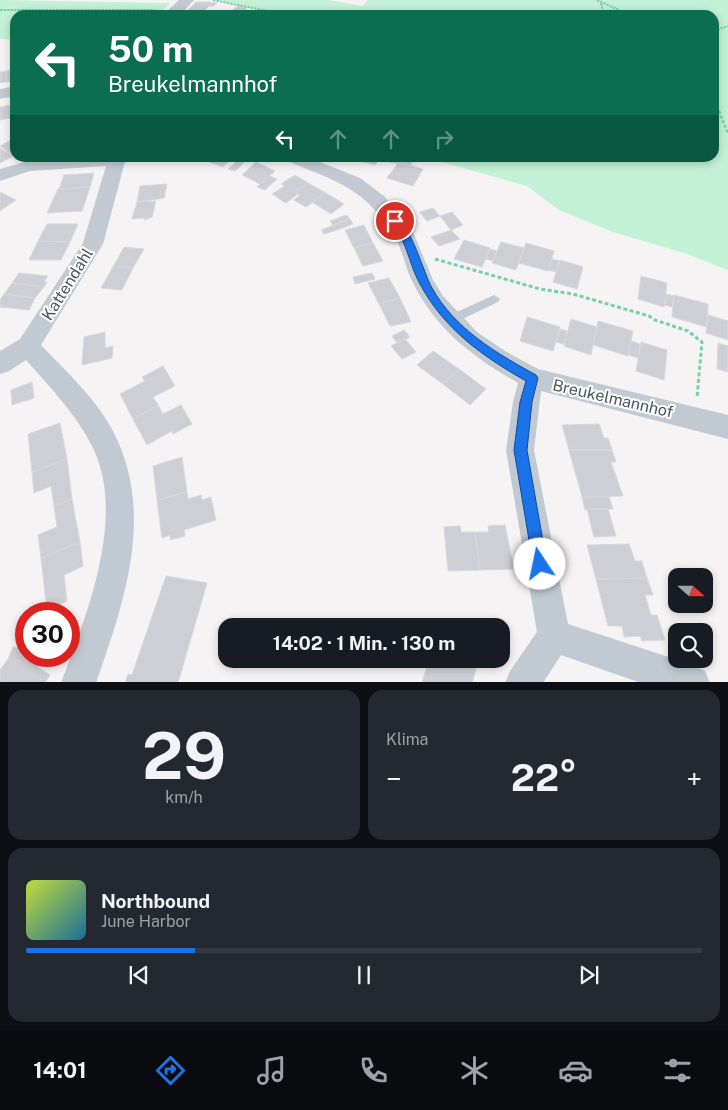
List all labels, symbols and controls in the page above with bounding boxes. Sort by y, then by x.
text: 50 m [108,29,193,70]
icon: left [25,30,90,95]
text: Breukelmannhof [108,71,277,97]
icon: left [271,125,299,153]
icon: ahead [324,125,352,153]
icon: ahead [377,125,405,153]
icon: right [430,125,458,153]
pin [374,200,416,242]
icon: arrive [381,207,409,235]
street label: Kattendahl [38,245,97,324]
street label: Breukelmannhof [551,375,675,422]
position arrow [513,537,565,589]
north arrow [668,568,712,612]
map controls [668,568,713,668]
speed limit sign: 30 [15,602,80,667]
button: search [668,623,713,668]
text: 14:02 · 1 Min. · 130 m [273,632,455,654]
text: 29 [142,717,226,794]
text: Klima [386,730,428,749]
text: 22° [511,755,577,800]
text: − [386,762,402,795]
text: + [686,762,702,795]
text: km/h [165,788,203,807]
text: Northbound [101,890,210,912]
text: June Harbor [101,912,191,931]
icon: previous [125,961,153,989]
icon: pause [350,961,378,989]
icon: next [575,961,603,989]
icon: directions [153,1053,188,1088]
icon: music [254,1053,289,1088]
icon: phone [356,1053,391,1088]
icon: climate [457,1053,492,1088]
icon: car [558,1053,593,1088]
icon: filters [660,1053,695,1088]
text: 14:01 [33,1057,87,1083]

